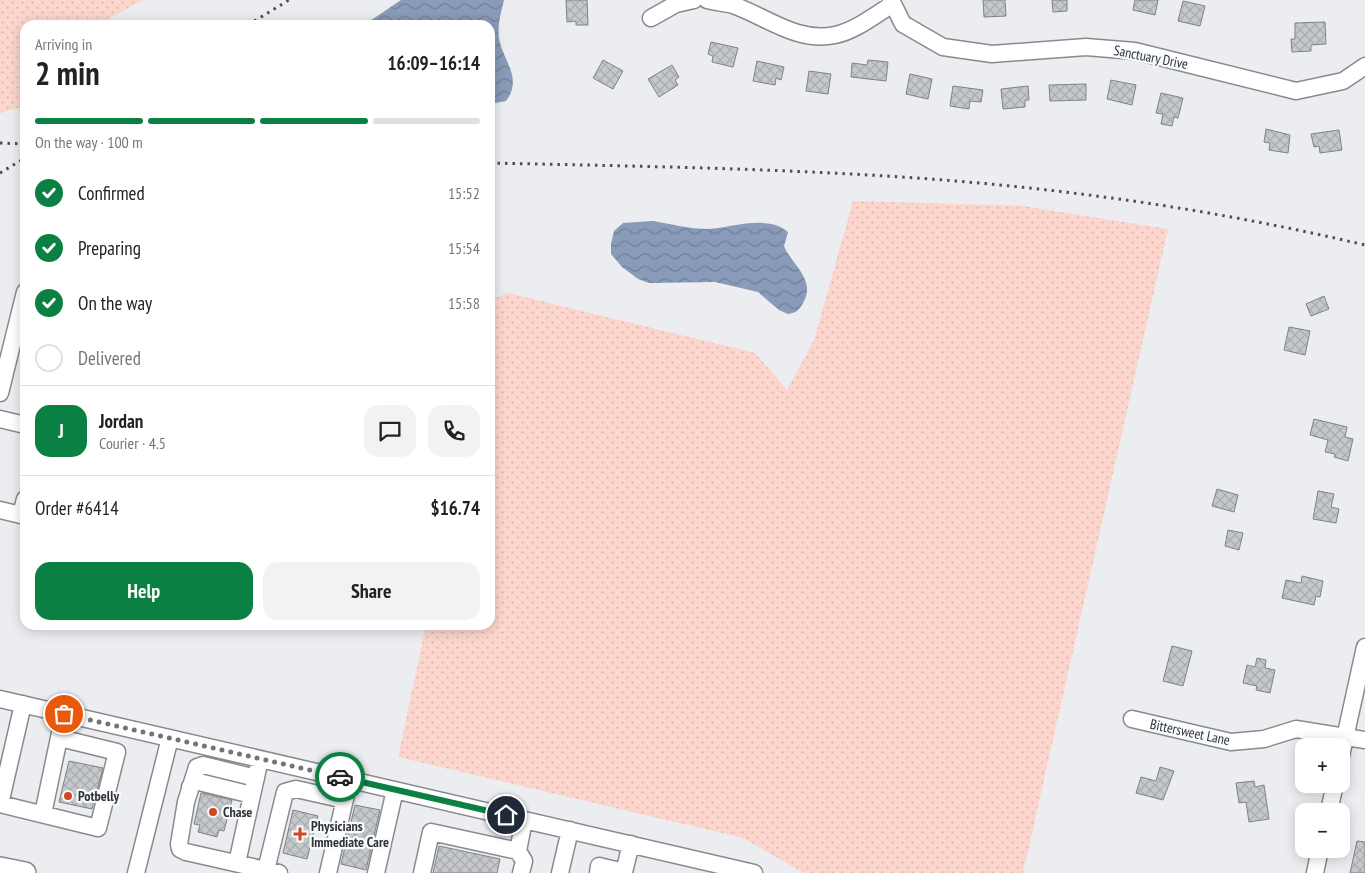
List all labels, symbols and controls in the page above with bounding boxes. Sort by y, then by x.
text: Arriving in [35,34,92,54]
street label: Sanctuary Drive [1112,41,1190,73]
text: 16:09–16:14 [387,51,480,75]
text: 2 min [35,52,100,94]
text: On the way · 100 m [35,132,143,152]
icon: check [35,179,63,207]
text: Confirmed [78,181,145,205]
text: 15:52 [448,183,480,203]
icon: check [35,234,63,262]
text: Preparing [78,236,141,260]
text: 15:54 [448,238,480,258]
icon: check [35,289,63,317]
text: On the way [78,291,152,315]
text: 15:58 [448,293,480,313]
text: Delivered [78,346,141,370]
button: chat [364,405,416,457]
button: phone [428,405,480,457]
text: Jordan [99,409,143,433]
text: J [58,419,64,443]
text: Courier · 4.5 [99,433,166,453]
text: Order #6414 [35,496,119,520]
text: $16.74 [431,496,480,520]
button: Help [35,562,253,620]
button: Share [263,562,480,620]
pin [43,693,85,735]
icon: bag [50,700,78,728]
street label: Bittersweet Lane [1148,715,1232,749]
map controls [1295,738,1350,858]
button: + [1295,738,1350,793]
courier [315,752,365,802]
icon: car [326,763,354,791]
place label: Potbelly [78,787,120,805]
marker: Potbelly [62,790,74,802]
pin [485,794,527,836]
icon: home [492,801,520,829]
place label: Chase [223,803,252,821]
button: − [1295,803,1350,858]
marker: Chase [207,806,219,818]
place label: Physicians Immediate Care [311,817,389,851]
marker: Physicians Immediate Care [293,827,307,841]

